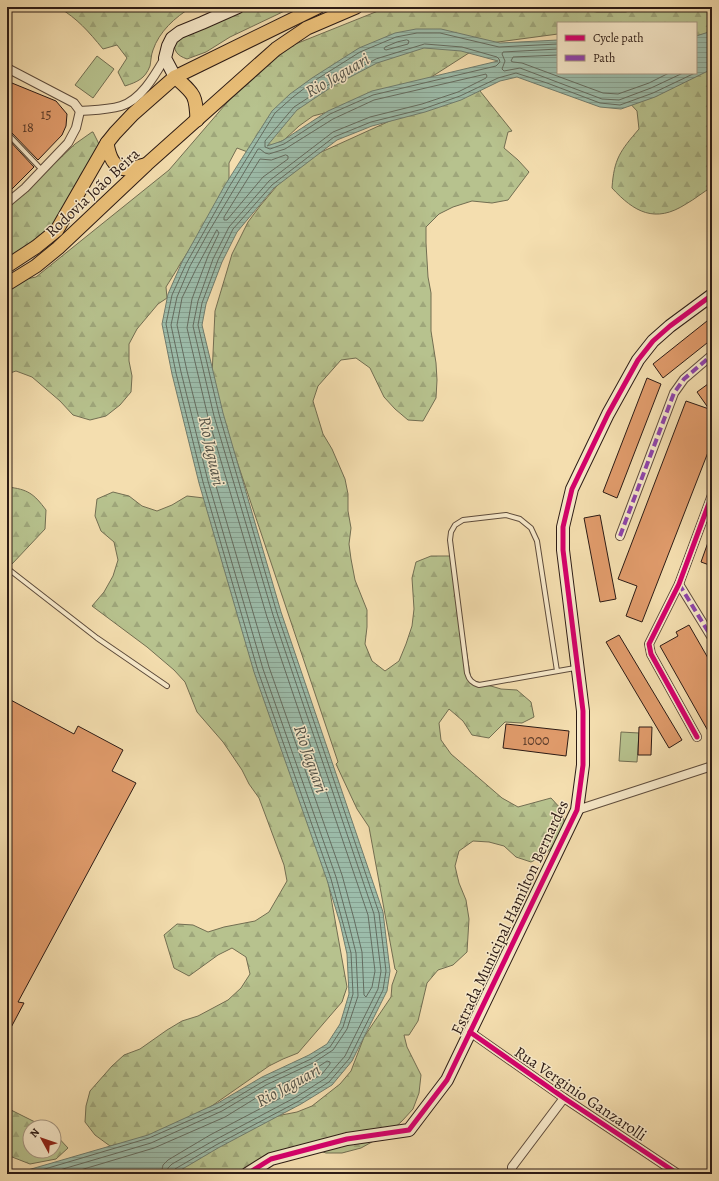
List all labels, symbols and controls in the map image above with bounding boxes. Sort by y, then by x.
legend [557,22,697,74]
text: Cycle path [593,30,644,46]
water label: Rio Jaguari [301,48,374,103]
text: Path [593,50,616,66]
house number: 15 [41,105,51,124]
house number: 18 [22,118,34,137]
street label: Rodovia João Beira [41,143,145,242]
water label: Rio Jaguari [193,414,230,489]
water label: Rio Jaguari [288,722,333,797]
house number: 1000 [522,731,550,750]
street label: Estrada Municipal Hamilton Bernardes [446,797,574,1038]
street label: Rua Verginio Ganzarolli [510,1041,651,1146]
water label: Rio Jaguari [252,1058,325,1113]
north arrow [22,1119,62,1159]
text: N [26,1125,43,1141]

